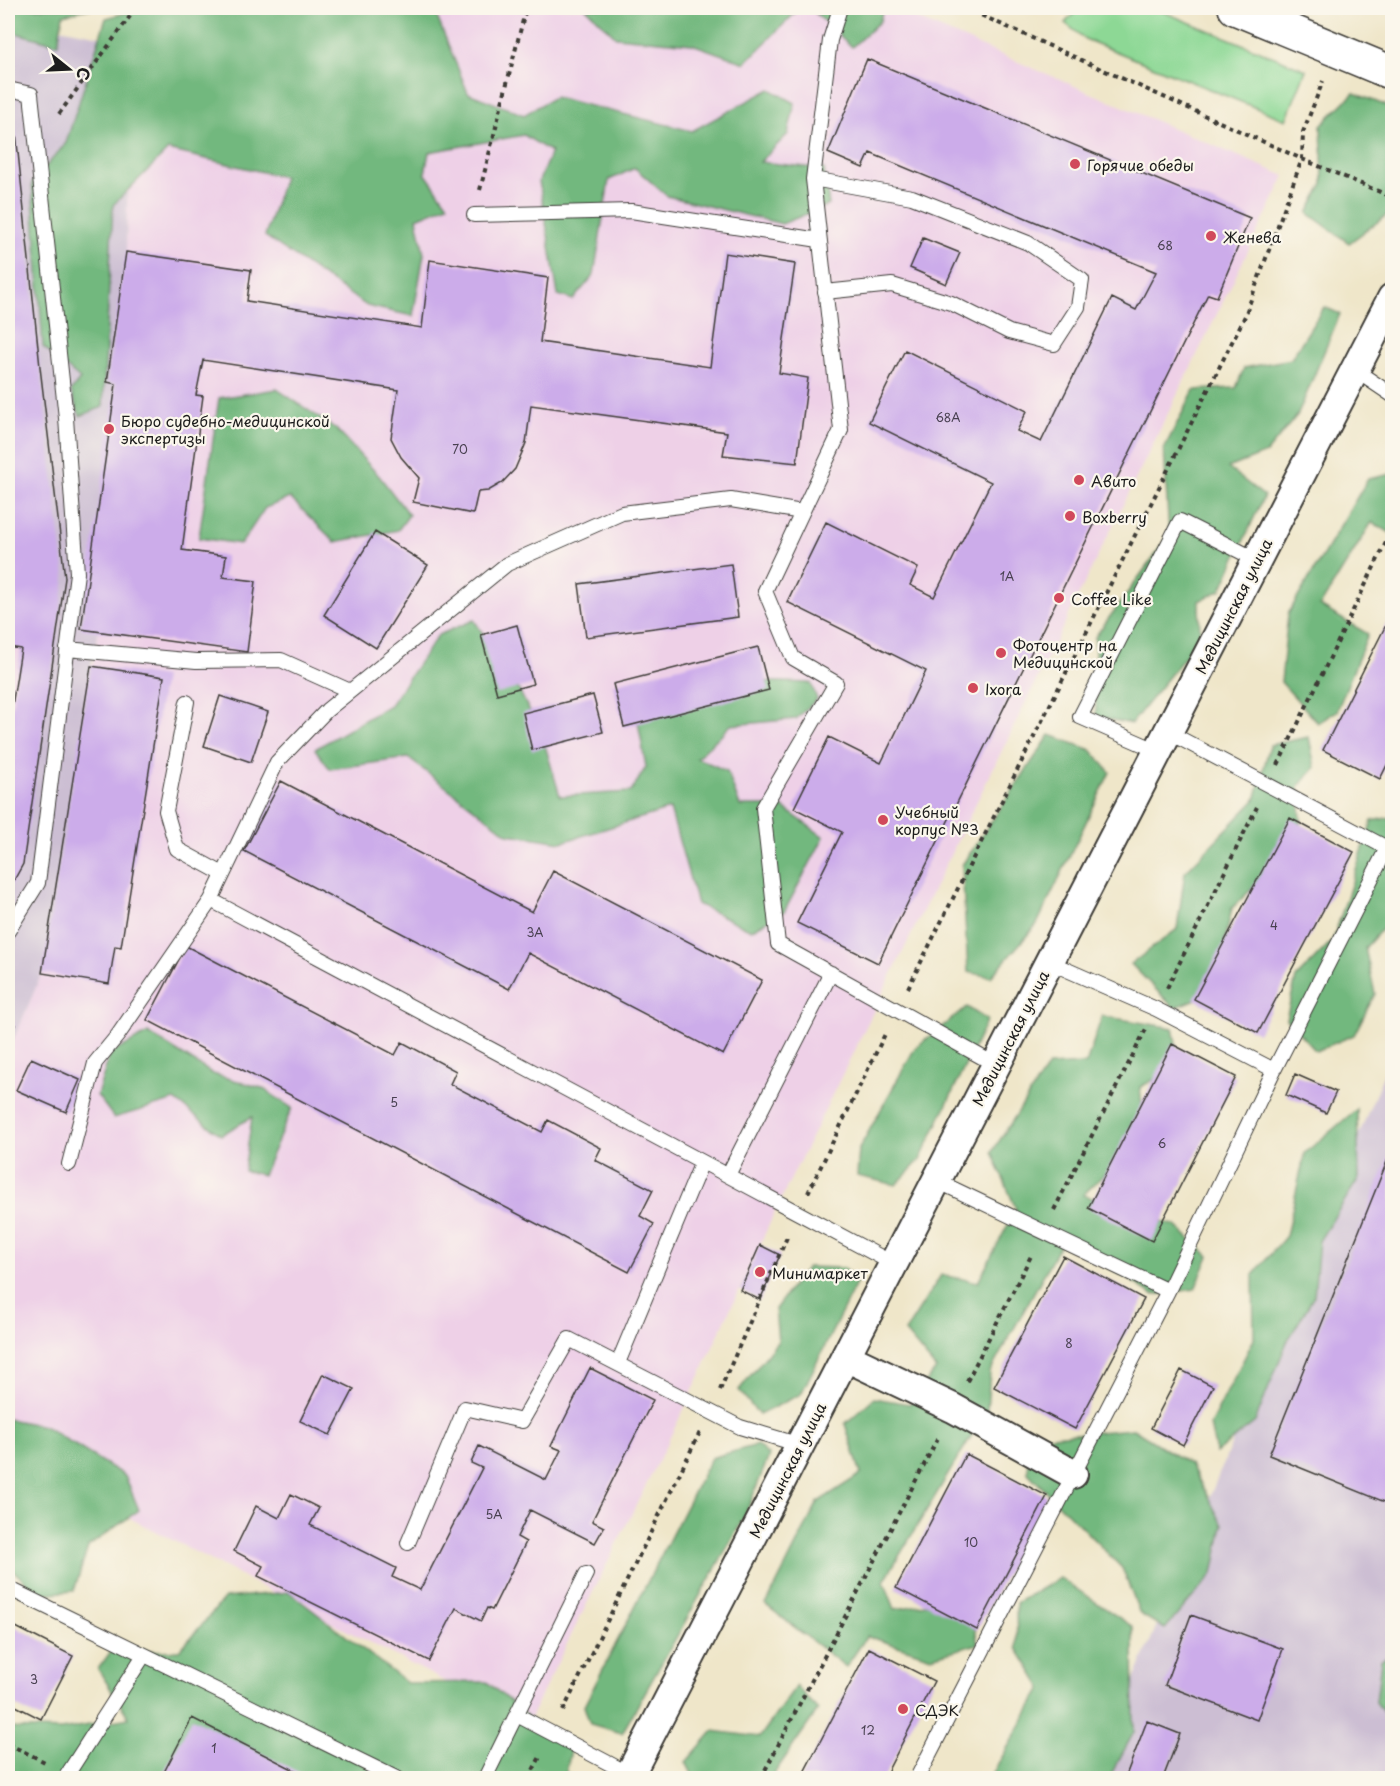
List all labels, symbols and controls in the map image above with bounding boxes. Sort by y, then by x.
north arrow [39,39,99,99]
text: С [71,65,97,83]
place label: Горячие обеды [1087,153,1194,176]
marker: Горячие обеды [1068,157,1082,171]
place label: Женева [1223,225,1282,248]
marker: Женева [1204,229,1218,243]
house number: 68 [1157,236,1173,254]
house number: 68А [936,408,960,426]
place label: Бюро судебно-медицинской экспертизы [121,409,330,449]
marker: Бюро судебно-медицинской экспертизы [102,422,116,436]
house number: 70 [452,440,468,458]
place label: Авито [1091,469,1136,492]
marker: Авито [1072,473,1086,487]
place label: Boxberry [1082,505,1147,528]
marker: Boxberry [1063,509,1077,523]
street label: Медицинская улица [1189,534,1277,678]
house number: 1А [1000,567,1014,585]
place label: Coffee Like [1071,587,1152,610]
marker: Coffee Like [1052,591,1066,605]
place label: Фотоцентр на Медицинской [1013,633,1117,673]
marker: Фотоцентр на Медицинской [994,646,1008,660]
place label: Ixora [985,677,1022,700]
marker: Ixora [966,681,980,695]
place label: Учебный корпус №3 [895,800,979,840]
marker: Учебный корпус №3 [876,813,890,827]
house number: 4 [1270,916,1278,934]
house number: 3А [526,923,544,941]
street label: Медицинская улица [966,966,1054,1110]
house number: 5 [390,1093,398,1111]
house number: 6 [1158,1134,1166,1152]
place label: Минимаркет [772,1261,868,1284]
marker: Минимаркет [753,1265,767,1279]
house number: 8 [1065,1334,1073,1352]
street label: Медицинская улица [743,1398,831,1542]
house number: 5А [486,1505,502,1523]
house number: 10 [964,1533,978,1551]
house number: 3 [30,1670,38,1688]
place label: СДЭК [915,1698,959,1721]
marker: СДЭК [896,1702,910,1716]
house number: 12 [861,1721,875,1739]
house number: 1 [211,1739,217,1757]

